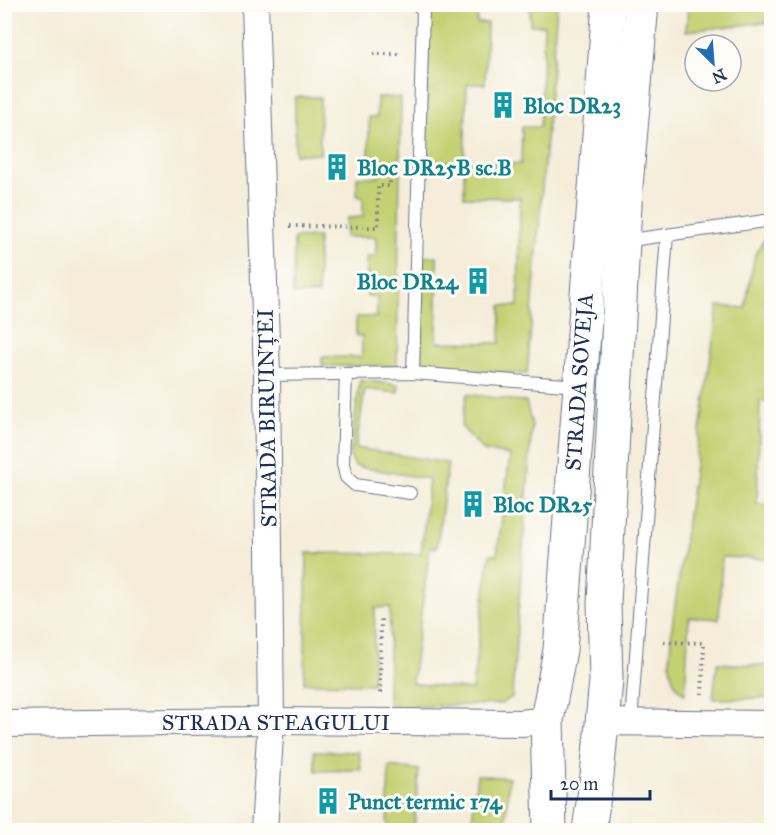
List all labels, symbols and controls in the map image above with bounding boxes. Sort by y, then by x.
north arrow [683,33,743,93]
text: N [709,65,729,88]
building icon: Bloc DR23 [488,90,518,120]
place label: Bloc DR23 [523,92,621,119]
building icon: Bloc DR25B sc.B [322,152,352,182]
place label: Bloc DR25B sc.B [357,154,512,181]
building icon: Bloc DR24 [463,266,493,296]
place label: Bloc DR24 [357,268,460,295]
street label: STRADA SOVEJA [559,292,599,472]
street label: STRADA BIRUINȚEI [252,308,282,528]
building icon: Bloc DR25 [458,489,488,519]
place label: Bloc DR25 [493,491,593,518]
street label: STRADA STEAGULUI [162,709,390,736]
scale bar [551,763,650,801]
text: 20 m [560,773,598,795]
building icon: Punct termic 174 [313,786,343,816]
place label: Punct termic 174 [348,788,504,815]

